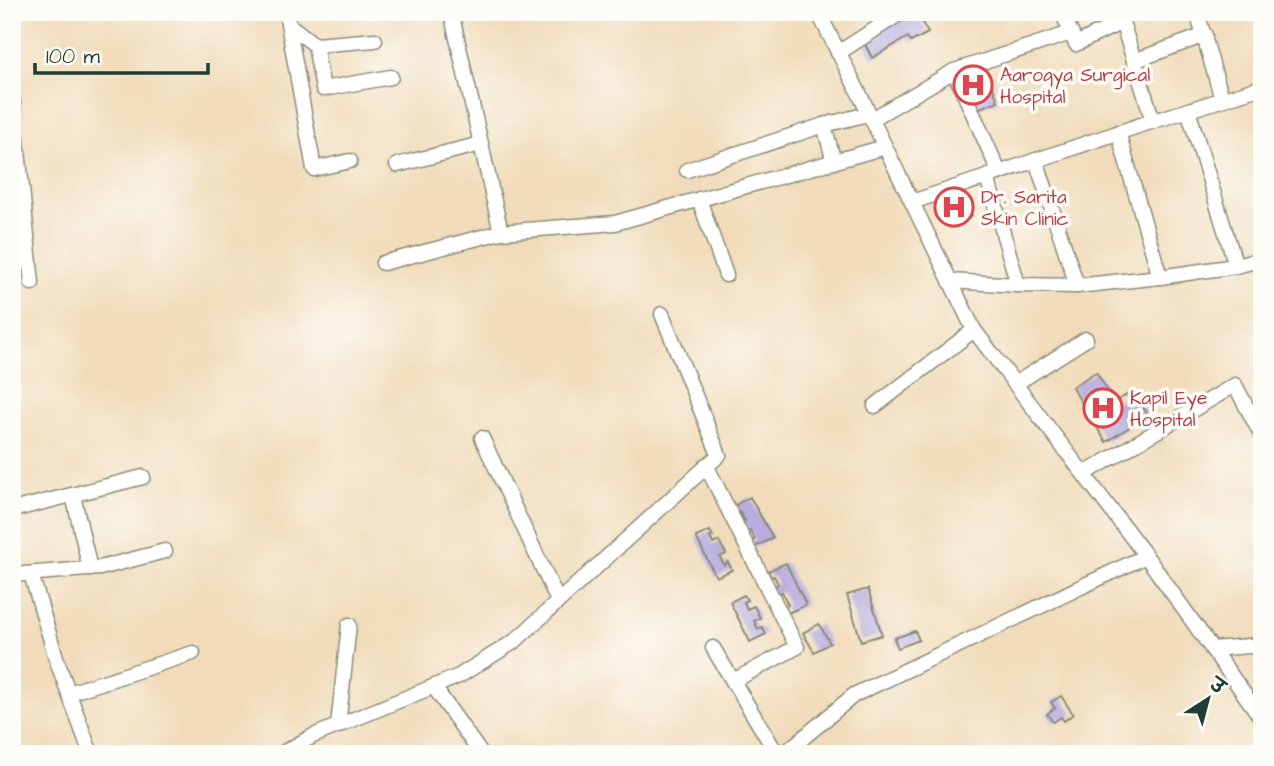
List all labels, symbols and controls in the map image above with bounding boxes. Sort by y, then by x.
scale bar [35,32,208,76]
text: 100 m [46,42,101,71]
place label: Aarogya Surgical Hospital [1000,62,1150,111]
hospital icon: Aarogya Surgical Hospital [952,64,994,106]
place label: Dr. Sarita Skin Clinic [981,184,1069,233]
hospital icon: Dr. Sarita Skin Clinic [933,186,975,228]
place label: Kapil Eye Hospital [1130,385,1207,434]
hospital icon: Kapil Eye Hospital [1082,387,1124,429]
north arrow [1172,664,1242,734]
text: उ [1202,671,1232,702]

